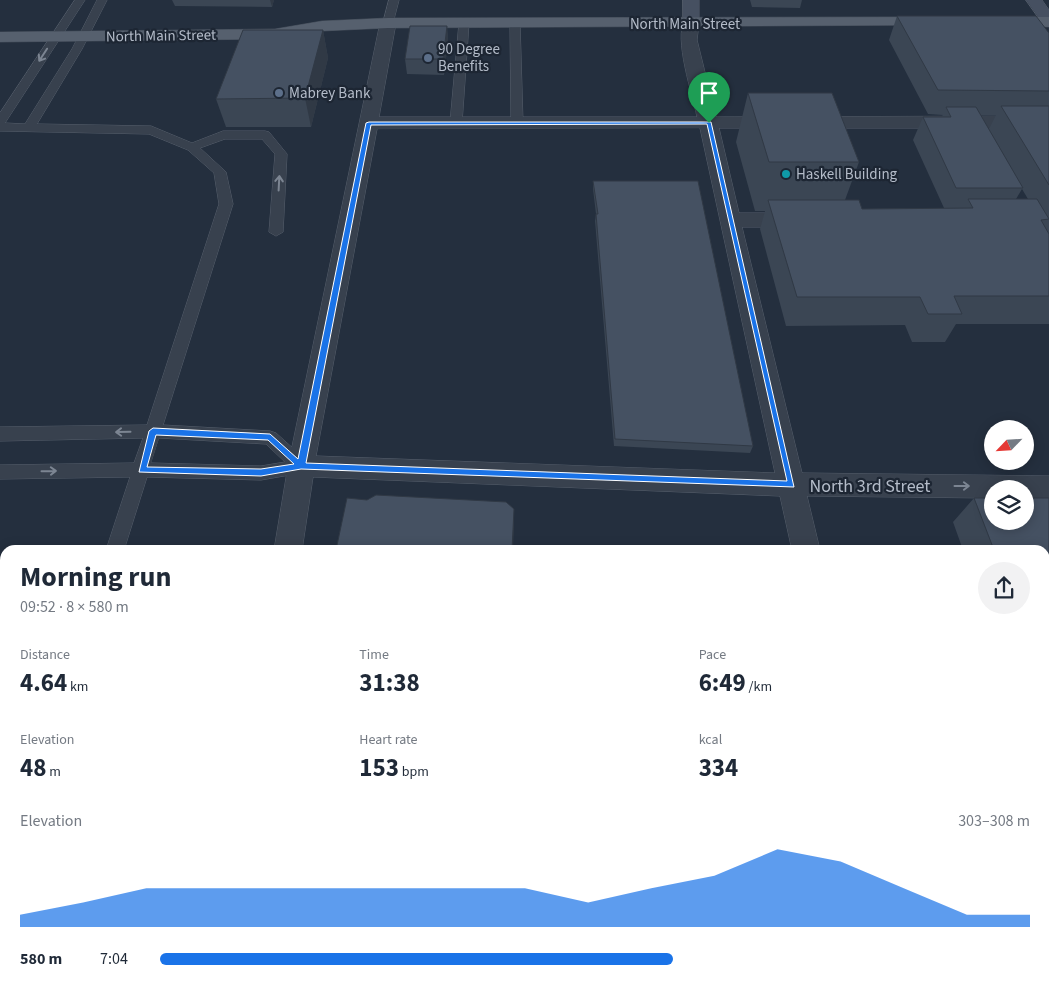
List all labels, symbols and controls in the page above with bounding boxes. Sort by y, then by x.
street label: North Main Street [630,14,740,35]
street label: North Main Street [106,25,216,47]
place label: 90 Degree Benefits [438,39,500,77]
one-way arrow [38,48,48,62]
marker: 90 Degree Benefits [422,52,434,64]
pin [688,72,730,123]
icon: arrive [695,79,723,107]
place label: Mabrey Bank [289,83,371,104]
marker: Mabrey Bank [273,87,285,99]
place label: Haskell Building [796,164,898,185]
marker: Haskell Building [780,168,792,180]
one-way arrow [275,175,284,191]
north arrow [984,420,1034,470]
map controls [984,420,1034,530]
one-way arrow [115,427,132,437]
one-way arrow [40,466,56,476]
street label: North 3rd Street [810,474,930,499]
button: layers [984,480,1034,530]
one-way arrow [954,481,970,491]
text: Morning run [20,557,171,597]
button: share [978,562,1030,614]
text: 09:52 · 8 × 580 m [20,596,129,618]
text: Distance [20,645,70,665]
text: Time [359,645,389,665]
text: Pace [699,645,726,665]
text: 4.64 [20,665,67,701]
text: 31:38 [359,665,420,701]
text: 6:49 [699,665,746,701]
text: km [67,677,88,697]
text: /km [746,677,772,697]
text: Elevation [20,730,75,750]
text: Heart rate [359,730,418,750]
text: kcal [699,730,722,750]
text: 48 [20,750,46,786]
text: 153 [359,750,399,786]
text: 334 [699,750,738,786]
text: m [46,762,61,782]
text: bpm [399,762,429,782]
text: Elevation [20,810,82,832]
text: 303–308 m [958,810,1030,832]
text: 580 m [20,948,62,970]
text: 7:04 [100,948,128,970]

